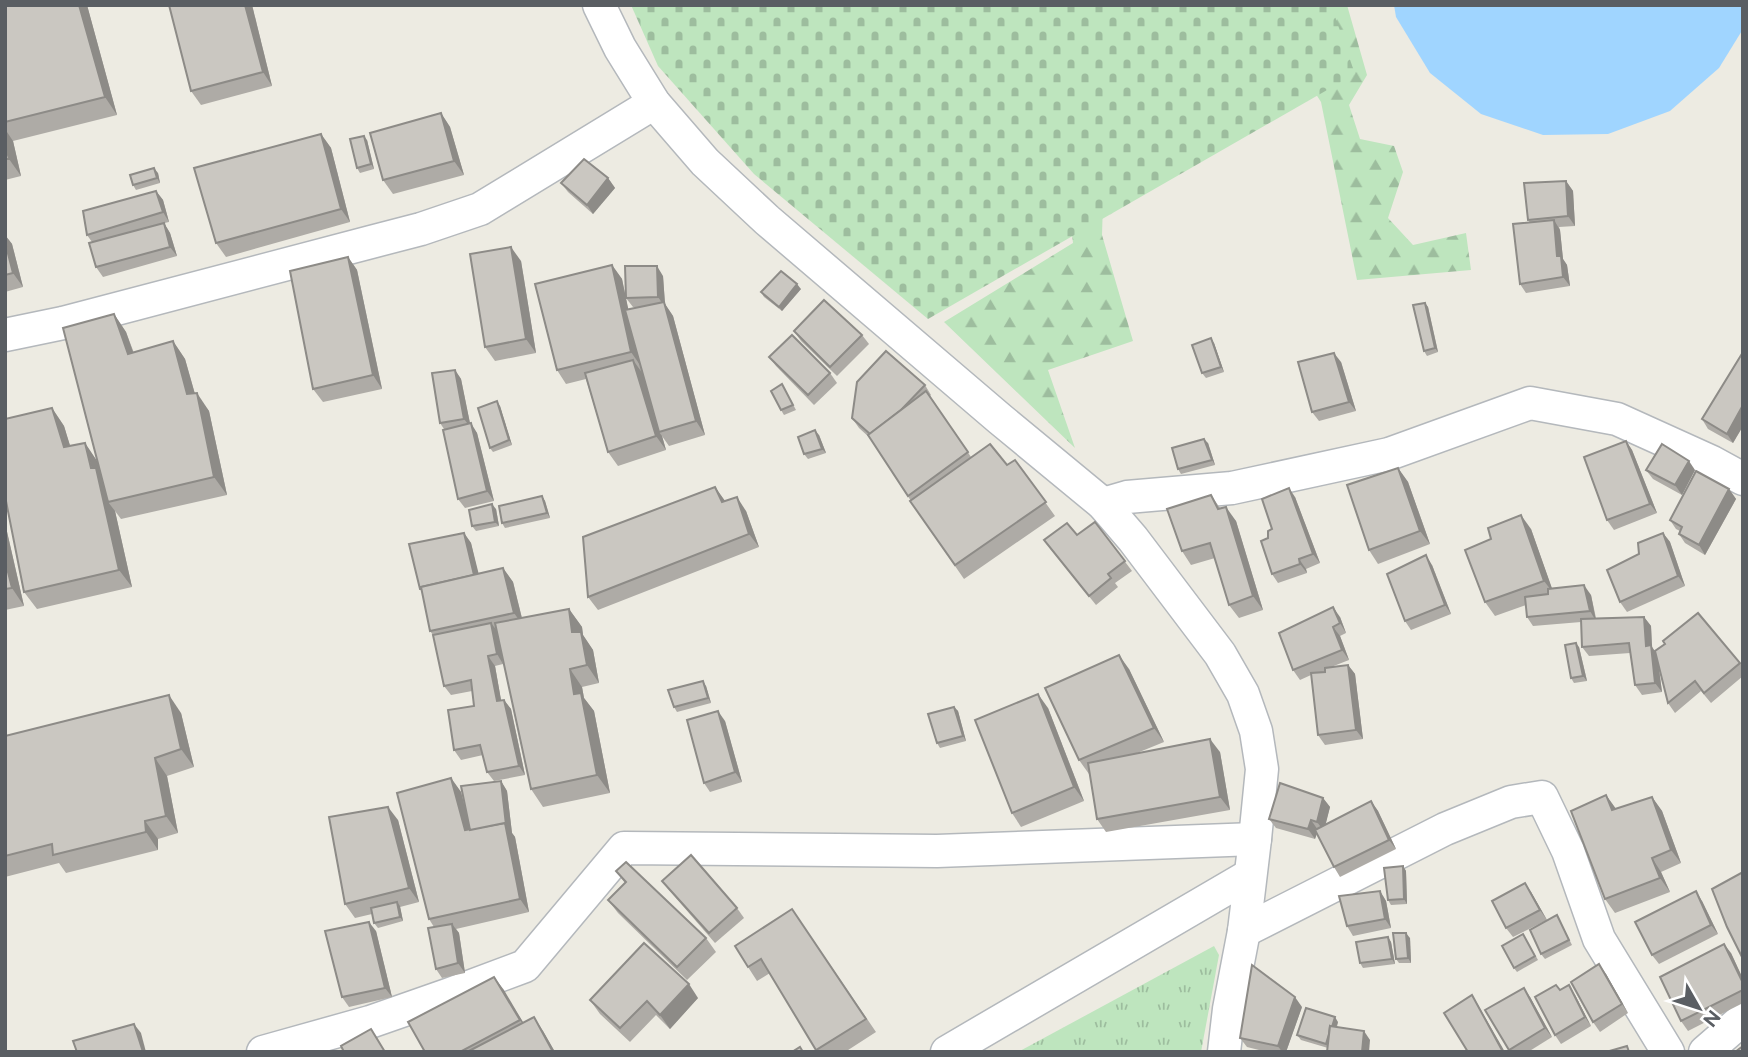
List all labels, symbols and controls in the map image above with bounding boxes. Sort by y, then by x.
north arrow [1664,973,1734,1043]
text: N [1699,1006,1725,1031]

